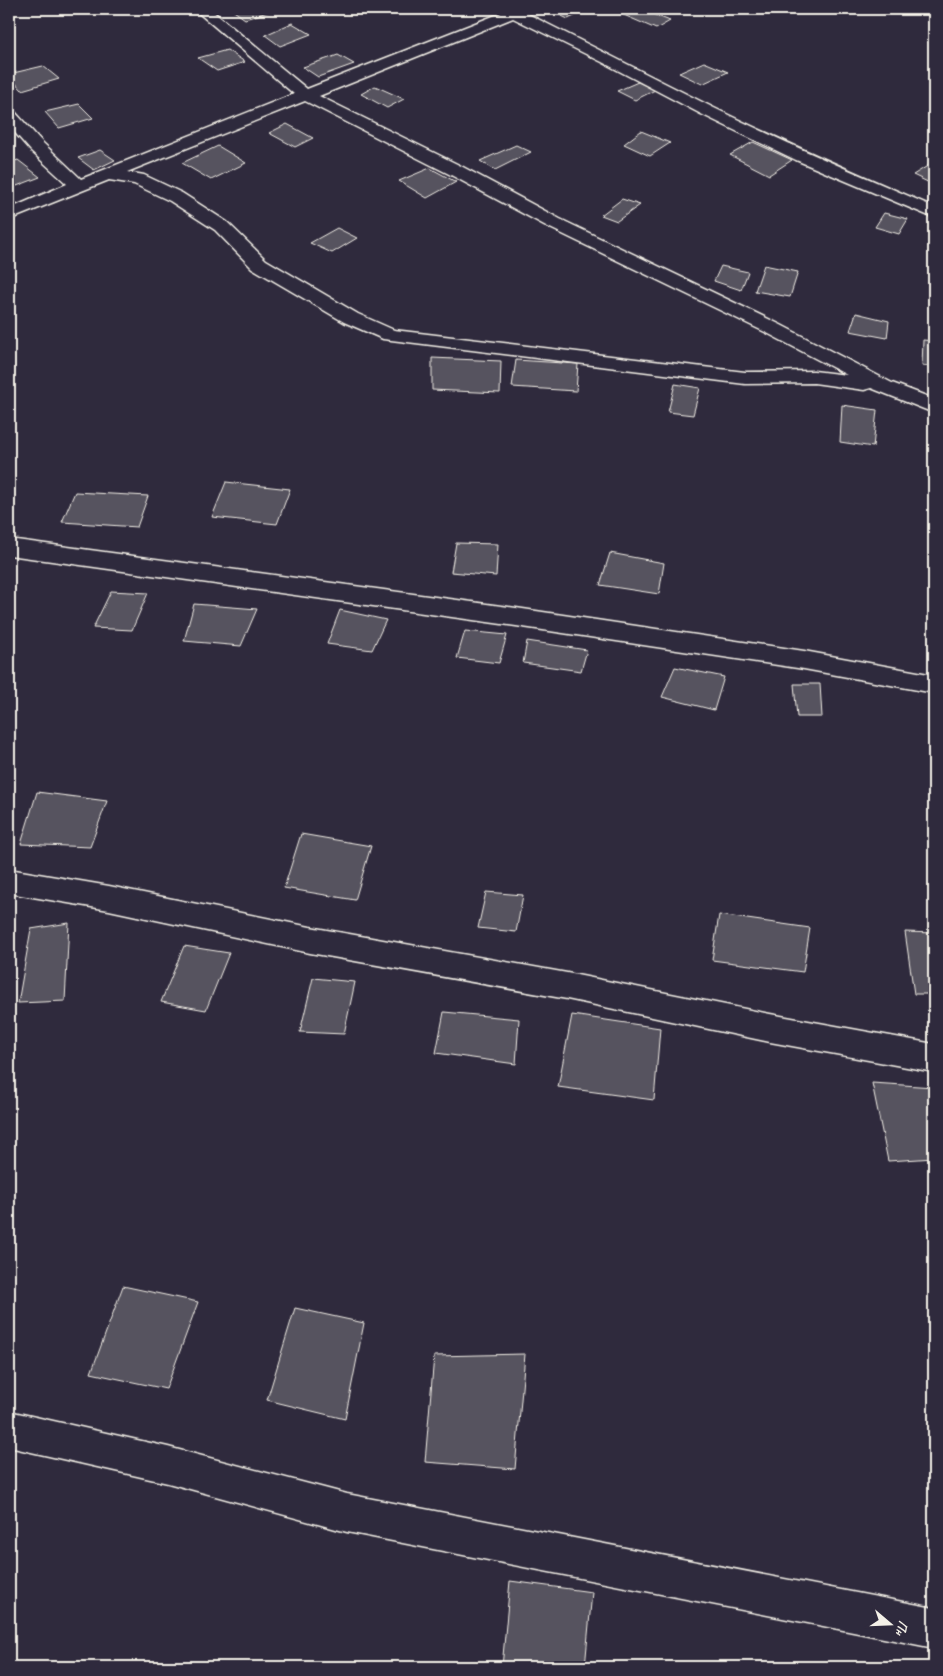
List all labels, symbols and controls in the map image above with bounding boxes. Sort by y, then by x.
north arrow [866,1598,916,1648]
text: Пн [891,1618,912,1639]

